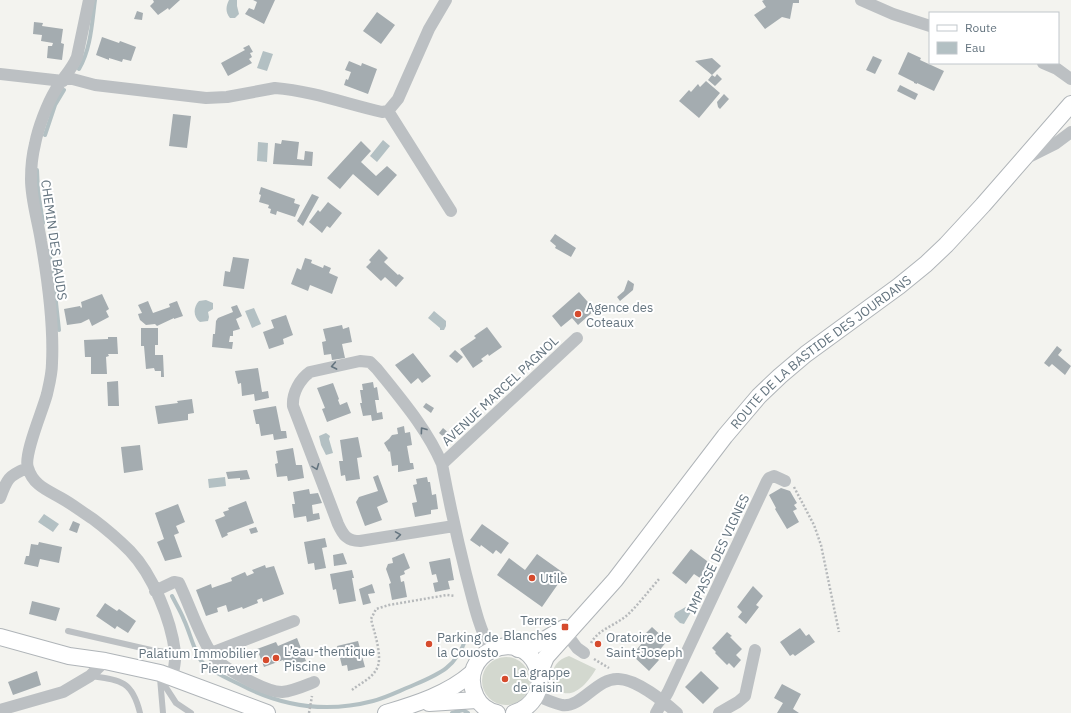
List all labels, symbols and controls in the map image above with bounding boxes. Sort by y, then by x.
legend [929,12,1059,64]
text: Route [965,20,997,35]
text: Eau [965,40,985,55]
street label: CHEMIN DES BAUDS [37,179,71,301]
street label: ROUTE DE LA BASTIDE DES JOURDANS [726,271,915,432]
place label: Agence des Coteaux [586,299,653,331]
marker: Agence des Coteaux [573,309,583,319]
street label: AVENUE MARCEL PAGNOL [438,332,562,450]
one-way arrow [331,361,337,370]
one-way arrow [421,428,428,435]
one-way arrow [312,463,320,470]
street label: IMPASSE DES VIGNES [683,491,753,617]
one-way arrow [395,531,401,540]
place label: Utile [540,570,567,587]
marker: Utile [527,573,537,583]
place label: Terres Blanches [503,612,557,644]
marker: Terres Blanches [560,622,570,632]
place label: Parking de la Couosto [437,629,499,661]
place label: Oratoire de Saint-Joseph [606,629,683,661]
marker: Parking de la Couosto [424,639,434,649]
marker: Oratoire de Saint-Joseph [593,639,603,649]
place label: L’eau-thentique Piscine [284,643,375,675]
place label: Palatium Immobilier Pierrevert [139,645,258,677]
marker: L’eau-thentique Piscine [271,653,281,663]
marker: Palatium Immobilier Pierrevert [261,655,271,665]
place label: La grappe de raisin [513,664,570,696]
marker: La grappe de raisin [500,674,510,684]

